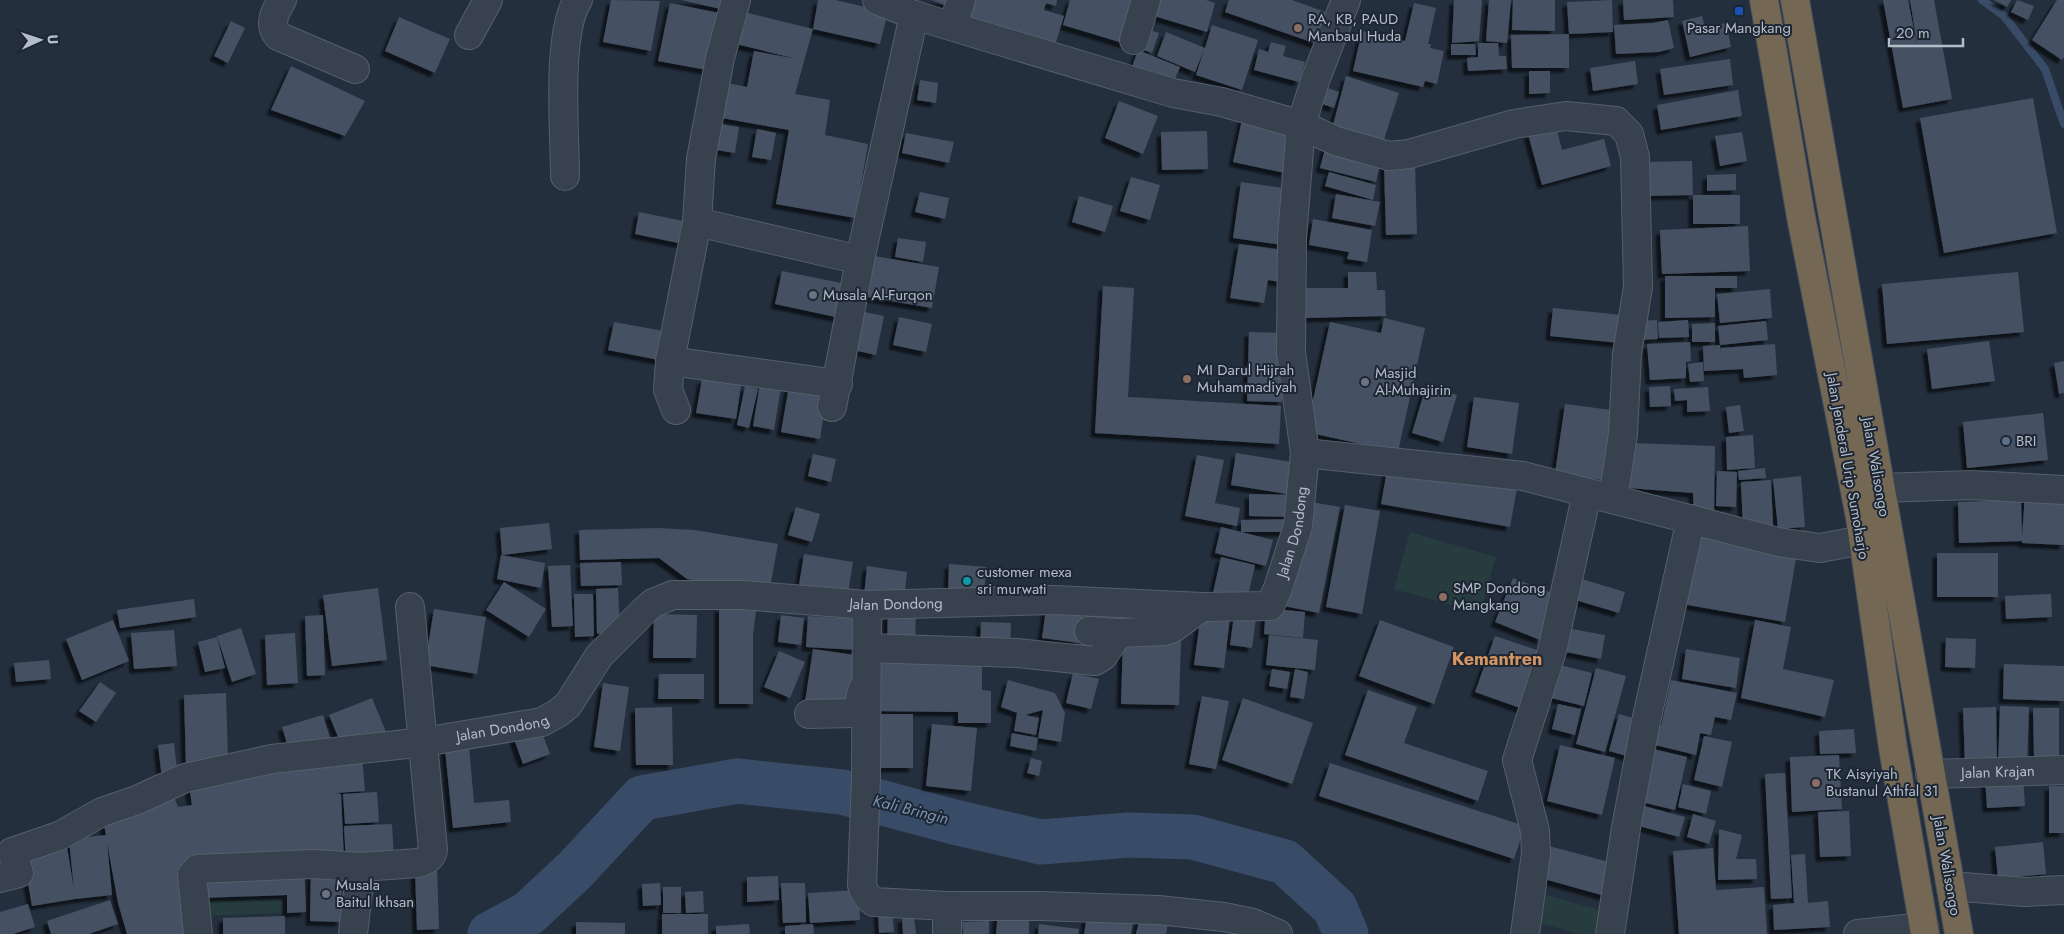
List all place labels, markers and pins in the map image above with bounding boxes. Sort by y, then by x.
marker: Pasar Mangkang [1733,5,1745,17]
place label: RA, KB, PAUD Manbaul Huda [1308,8,1401,47]
place label: Pasar Mangkang [1687,17,1791,39]
marker: RA, KB, PAUD Manbaul Huda [1292,22,1304,34]
place label: Musala Al-Furqon [823,284,933,306]
marker: Musala Al-Furqon [807,289,819,301]
place label: MI Darul Hijrah Muhammadiyah [1197,359,1297,398]
place label: Masjid Al-Muhajirin [1375,362,1451,401]
marker: MI Darul Hijrah Muhammadiyah [1181,373,1193,385]
marker: Masjid Al-Muhajirin [1359,376,1371,388]
place label: BRI [2016,430,2036,452]
marker: BRI [2000,435,2012,447]
place label: customer mexa sri murwati [977,561,1072,600]
marker: customer mexa sri murwati [961,575,973,587]
place label: SMP Dondong Mangkang [1453,577,1546,616]
marker: SMP Dondong Mangkang [1437,591,1449,603]
place label: TK Aisyiyah Bustanul Athfal 31 [1826,763,1939,802]
marker: TK Aisyiyah Bustanul Athfal 31 [1810,777,1822,789]
place label: Musala Baitul Ikhsan [336,874,414,913]
marker: Musala Baitul Ikhsan [320,888,332,900]

